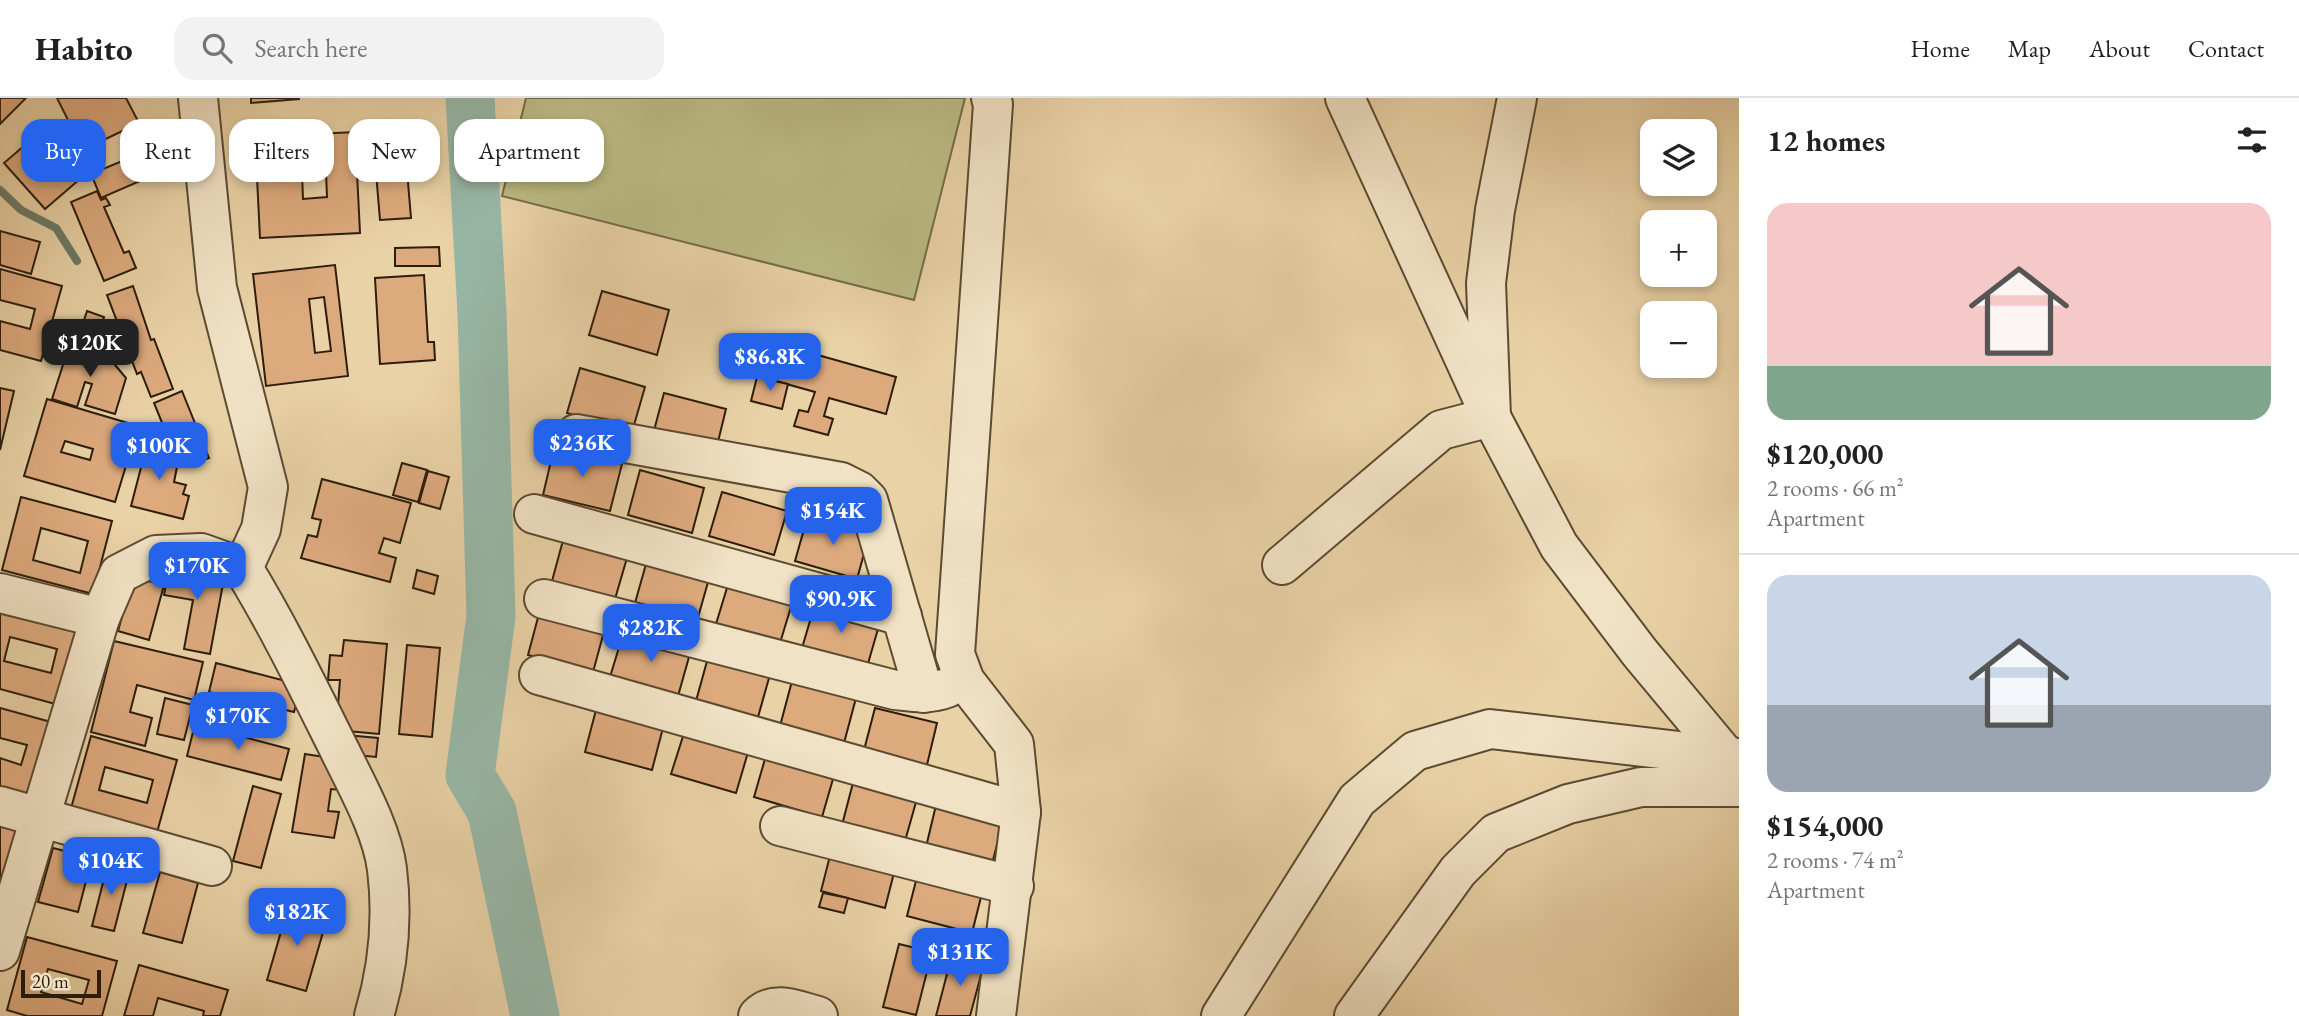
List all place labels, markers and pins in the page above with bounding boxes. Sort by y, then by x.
pin: $120K [41,320,139,379]
pin: $86.8K [713,334,827,393]
pin: $236K [533,420,631,479]
pin: $100K [110,422,208,482]
pin: $154K [784,488,882,547]
pin: $170K [148,542,246,602]
pin: $90.9K [784,575,898,635]
pin: $282K [602,604,700,664]
pin: $170K [189,692,287,752]
pin: $104K [62,838,160,897]
pin: $182K [248,888,346,948]
pin: $131K [911,928,1009,988]

